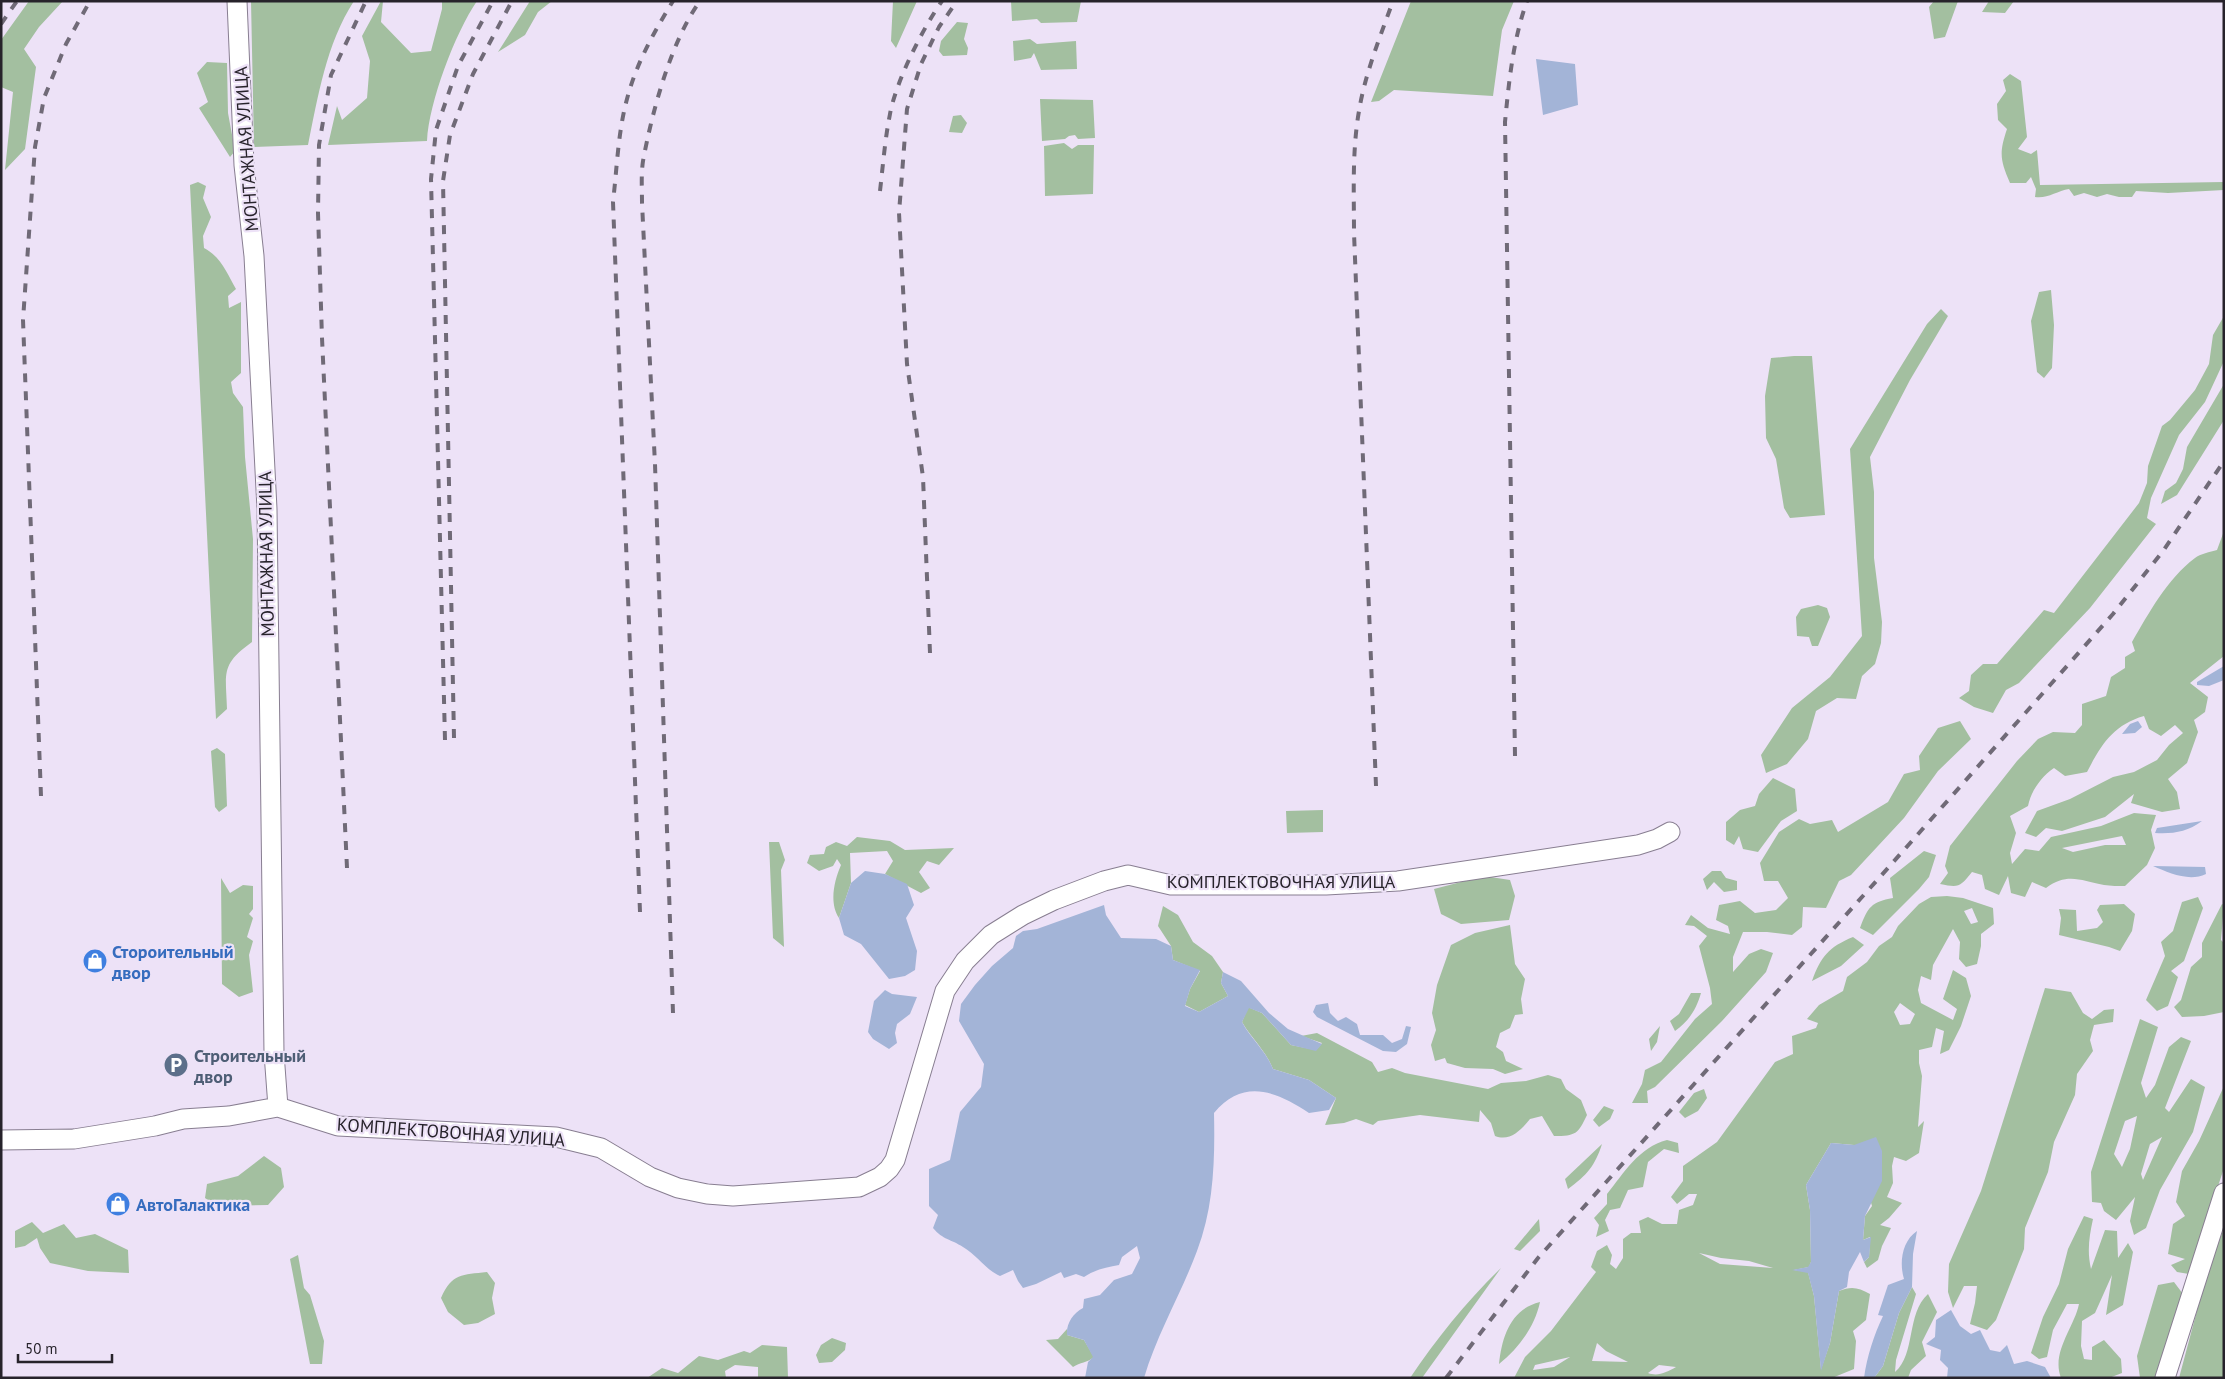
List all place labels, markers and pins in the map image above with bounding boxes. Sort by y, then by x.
place label: Стороительный двор [111,940,234,984]
shop icon: Стороительный двор [82,948,108,974]
place label: Строительный двор [193,1044,306,1088]
parking icon: Строительный двор [163,1052,189,1078]
shop icon: АвтоГалактика [105,1191,131,1217]
place label: АвтоГалактика [136,1193,250,1216]

